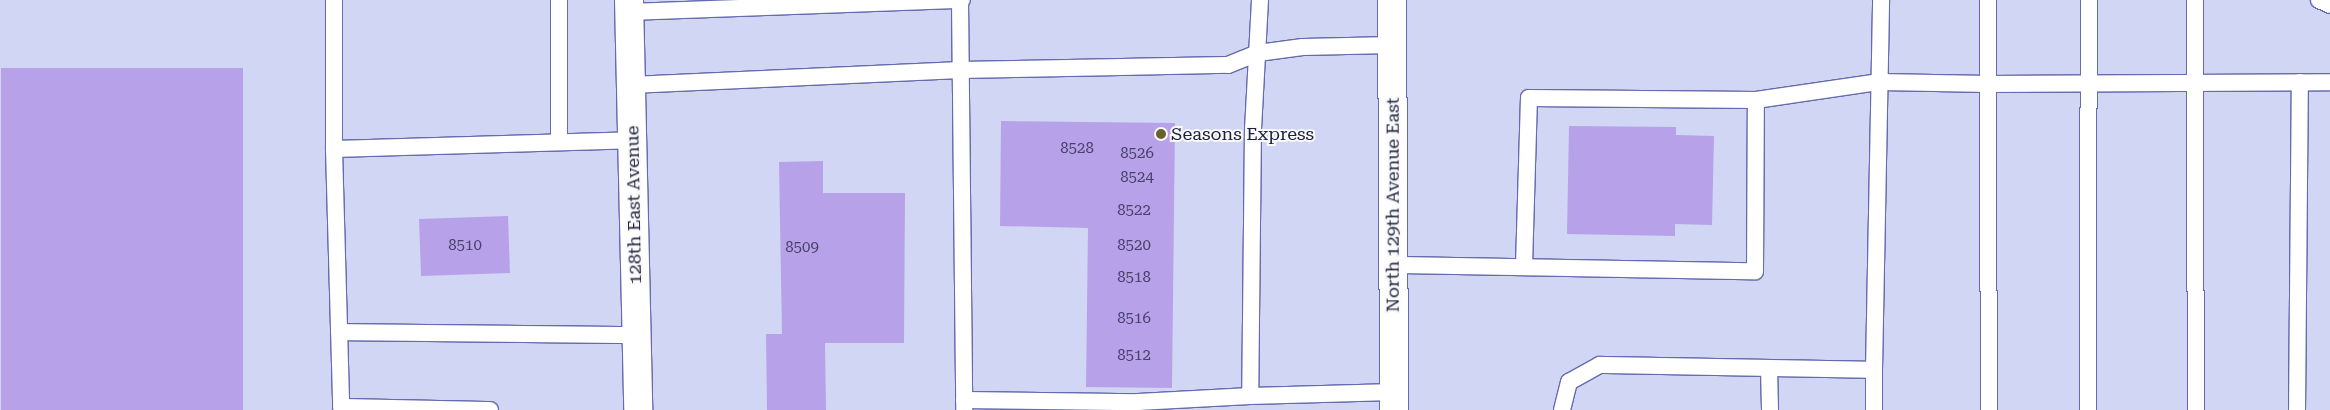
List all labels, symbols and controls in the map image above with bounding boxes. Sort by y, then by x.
street label: North 129th Avenue East [1382,98,1404,312]
place label: Seasons Express [1171,123,1314,145]
street label: 128th East Avenue [622,125,646,285]
marker: Seasons Express [1155,128,1167,140]
house number: 8528 [1060,140,1094,158]
house number: 8526 [1120,145,1154,163]
house number: 8524 [1120,169,1154,187]
house number: 8522 [1117,202,1151,220]
house number: 8510 [448,237,482,255]
house number: 8520 [1117,237,1151,255]
house number: 8509 [785,239,819,257]
house number: 8518 [1117,269,1151,287]
house number: 8516 [1117,310,1151,328]
house number: 8512 [1117,347,1151,365]

